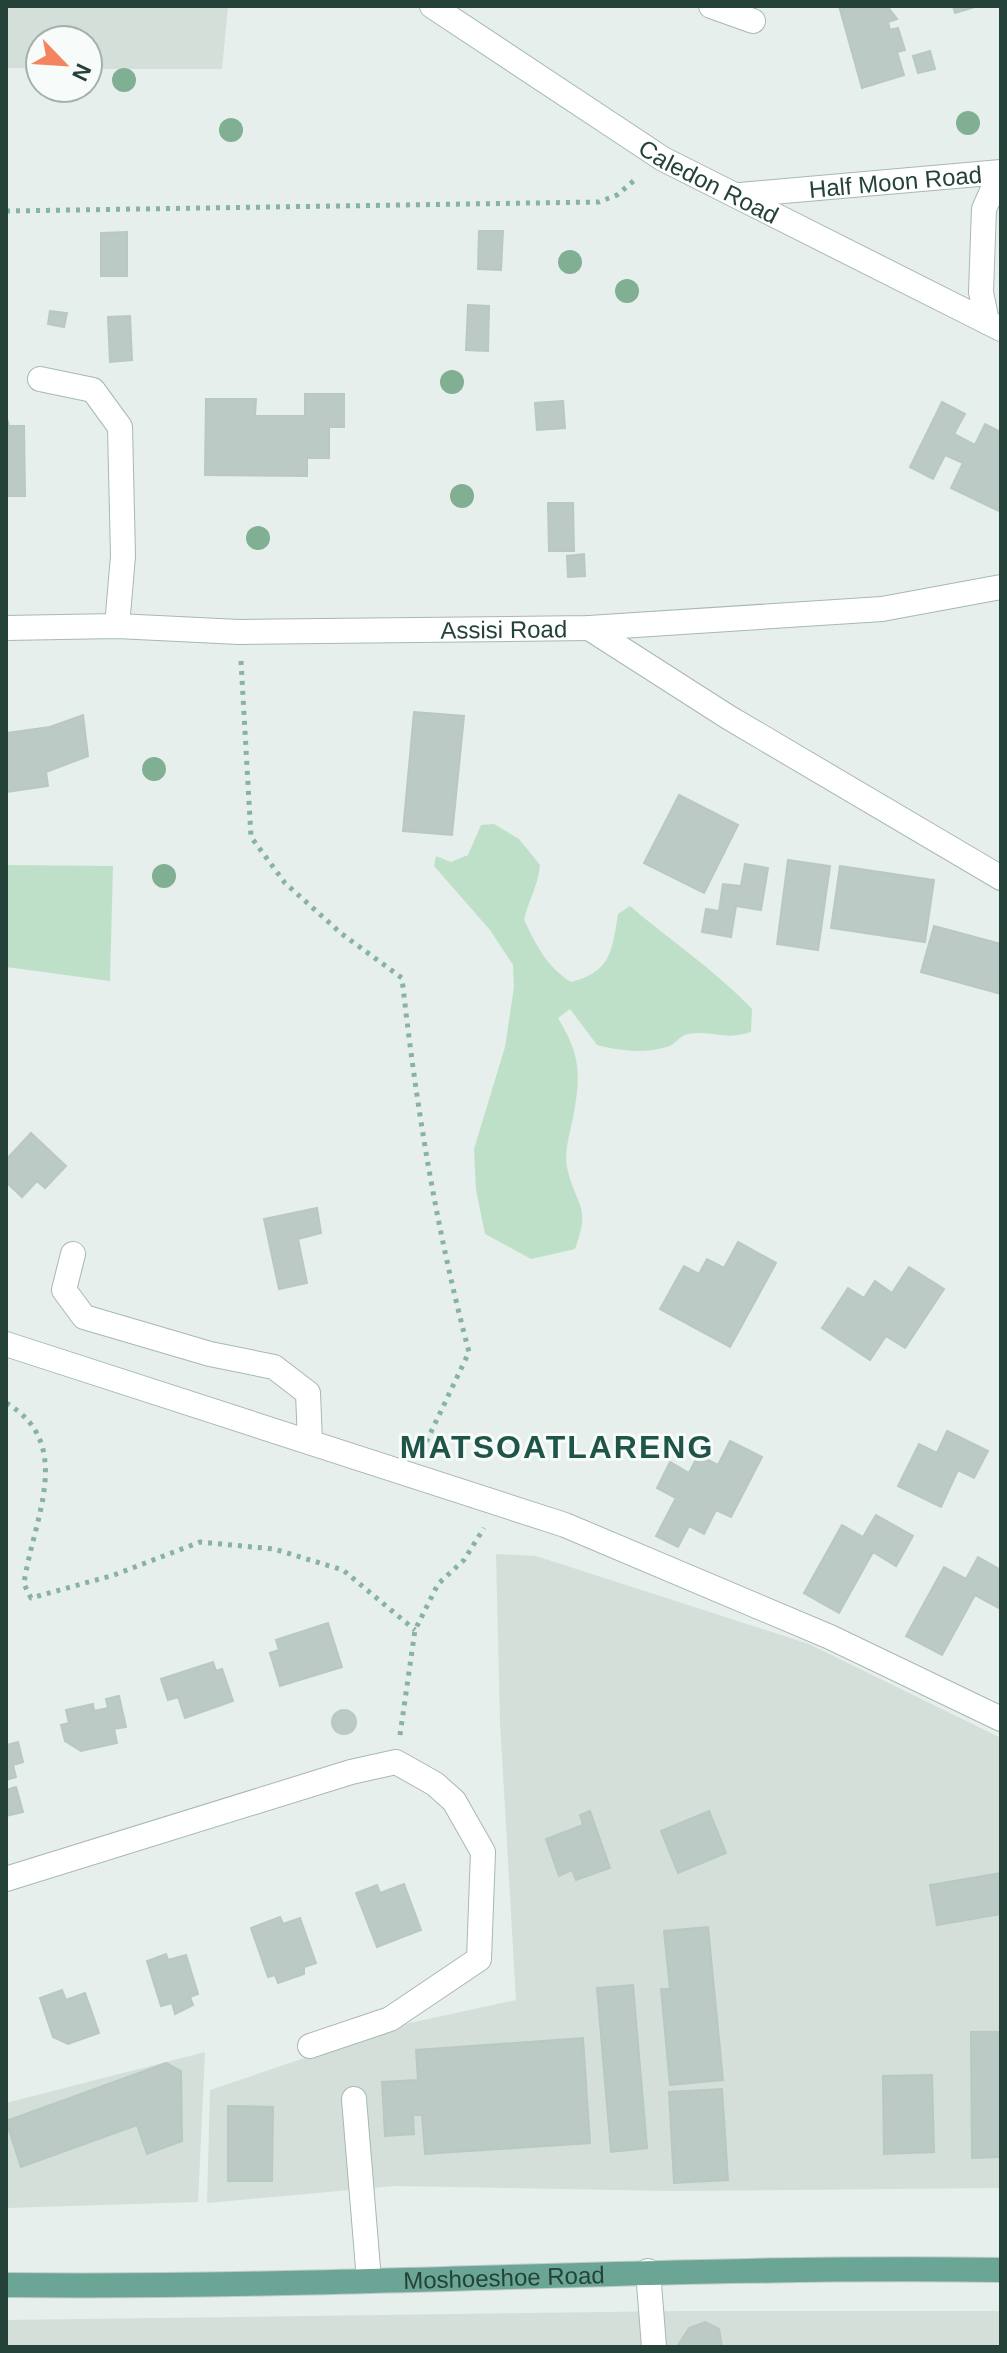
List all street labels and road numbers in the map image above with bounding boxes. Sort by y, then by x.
street label: Caledon Road [634,133,783,228]
street label: Half Moon Road [808,160,983,202]
street label: Assisi Road [440,615,567,643]
street label: Moshoeshoe Road [403,2261,605,2294]

